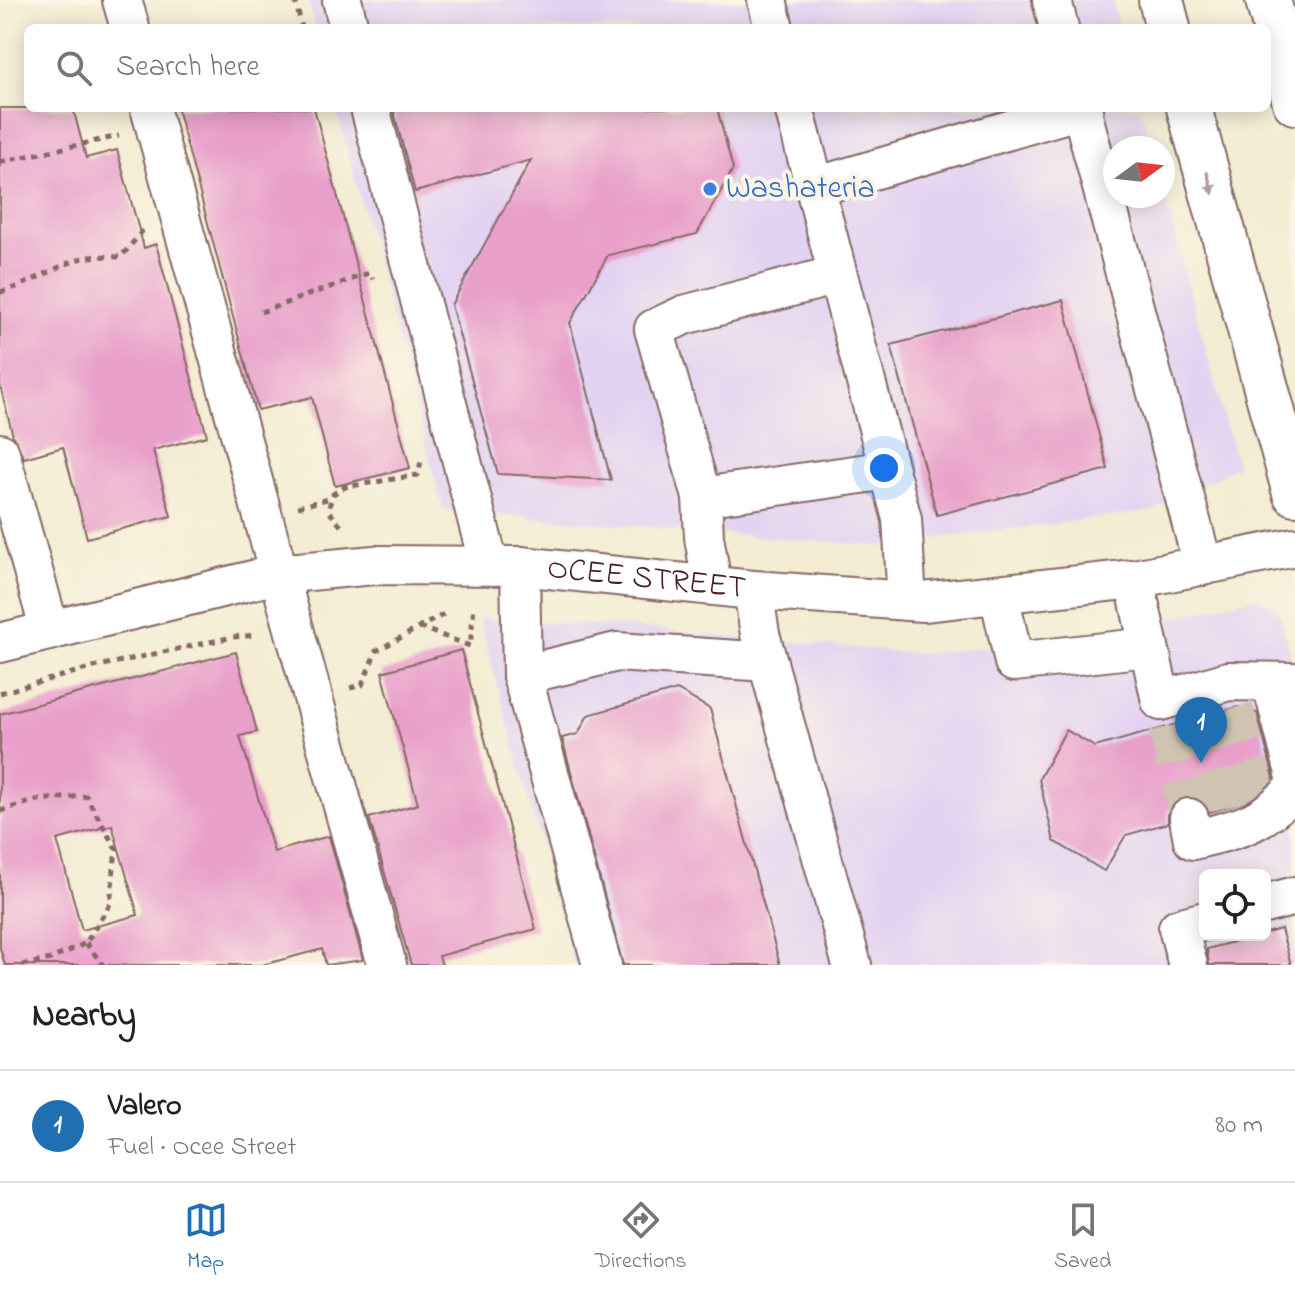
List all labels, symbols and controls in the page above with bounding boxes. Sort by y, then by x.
search box [24,24,1271,112]
icon: search [52,46,96,90]
text: Search here [116,46,260,90]
north arrow [1103,136,1175,208]
place label: Washateria [726,166,875,213]
one-way arrow [1204,172,1217,196]
marker: Washateria [701,180,719,198]
your location [864,448,904,488]
street label: OCEE STREET [545,545,748,613]
pin: 1 [1175,697,1227,763]
map controls [1199,869,1271,941]
button: locate [1199,869,1271,941]
text: Nearby [32,992,136,1042]
text: Valero [108,1085,182,1129]
text: 1 [54,1107,62,1145]
text: 80 m [1215,1107,1263,1145]
text: Fuel · Ocee Street [108,1129,296,1167]
tab: Map [184,1198,228,1278]
tab: Directions [595,1198,687,1278]
tab: Saved [1054,1198,1111,1278]

